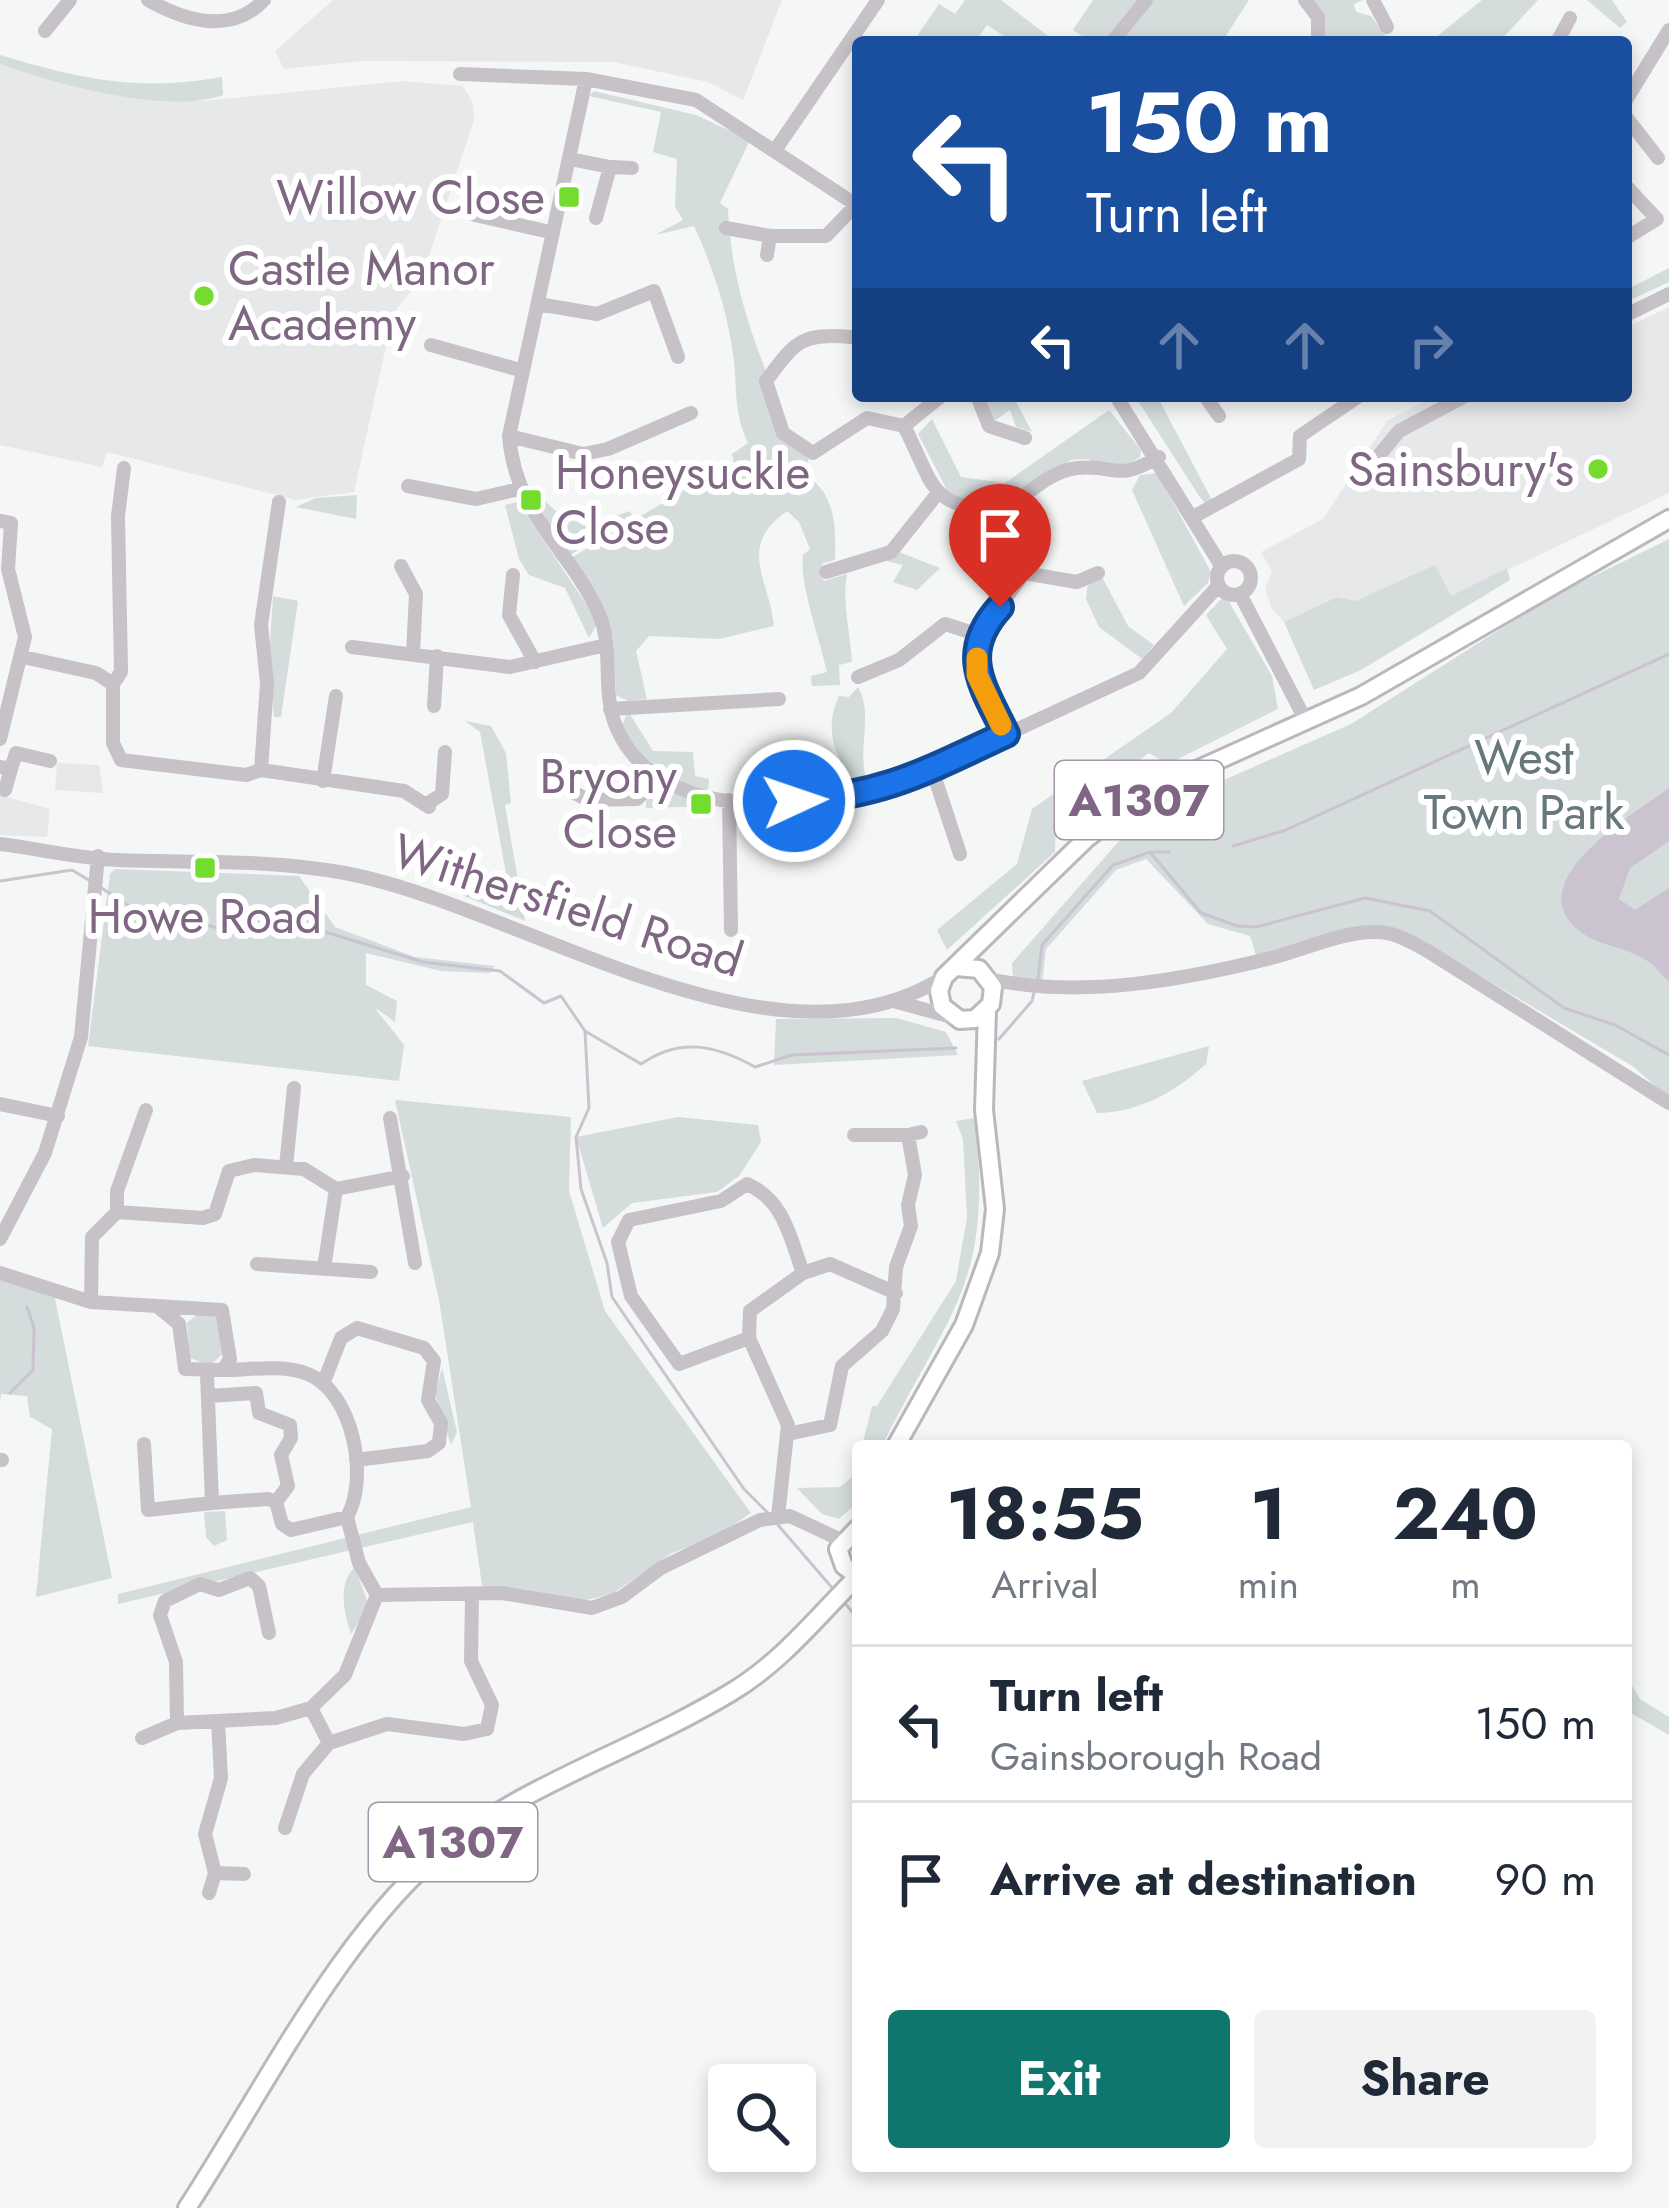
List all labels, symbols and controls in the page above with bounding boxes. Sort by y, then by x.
text: 150 m [1086,62,1333,184]
icon: left [888,84,1044,240]
place label: Willow Close [276,163,545,232]
text: Turn left [1086,174,1267,252]
marker: Willow Close [556,184,582,210]
place label: Castle Manor Academy [228,234,495,358]
marker: Castle Manor Academy [191,283,217,309]
icon: left [1020,312,1086,378]
icon: ahead [1146,312,1212,378]
icon: ahead [1272,312,1338,378]
icon: right [1398,312,1464,378]
place label: Sainsbury's [1348,435,1574,504]
place label: Honeysuckle Close [555,438,810,562]
marker: Sainsbury's [1585,456,1611,482]
pin [949,484,1051,607]
marker: Honeysuckle Close [518,487,544,513]
icon: arrive [967,502,1033,568]
park label: West Town Park [1424,723,1625,847]
position arrow [731,738,857,864]
place label: Bryony Close [540,742,678,866]
road number: A1307 [1055,761,1223,839]
marker: Bryony Close [688,791,714,817]
street label: Withersfield Road [384,816,752,995]
marker: Howe Road [192,855,218,881]
place label: Howe Road [88,882,322,951]
text: 18:55 [946,1462,1144,1566]
text: 1 [1250,1462,1287,1566]
text: 240 [1393,1462,1538,1566]
text: Arrival [991,1556,1099,1613]
text: min [1238,1556,1299,1613]
text: m [1450,1556,1481,1613]
text: Turn left [990,1663,1163,1728]
icon: left [888,1691,954,1757]
text: 150 m [1475,1691,1596,1756]
text: Gainsborough Road [990,1728,1322,1785]
road number: A1307 [369,1803,537,1881]
icon: arrive [888,1847,954,1913]
text: Arrive at destination [990,1847,1417,1912]
text: 90 m [1494,1847,1596,1912]
button: Exit [888,2010,1230,2148]
button: Share [1254,2010,1596,2148]
map controls [708,2064,816,2172]
button: search [708,2064,816,2172]

